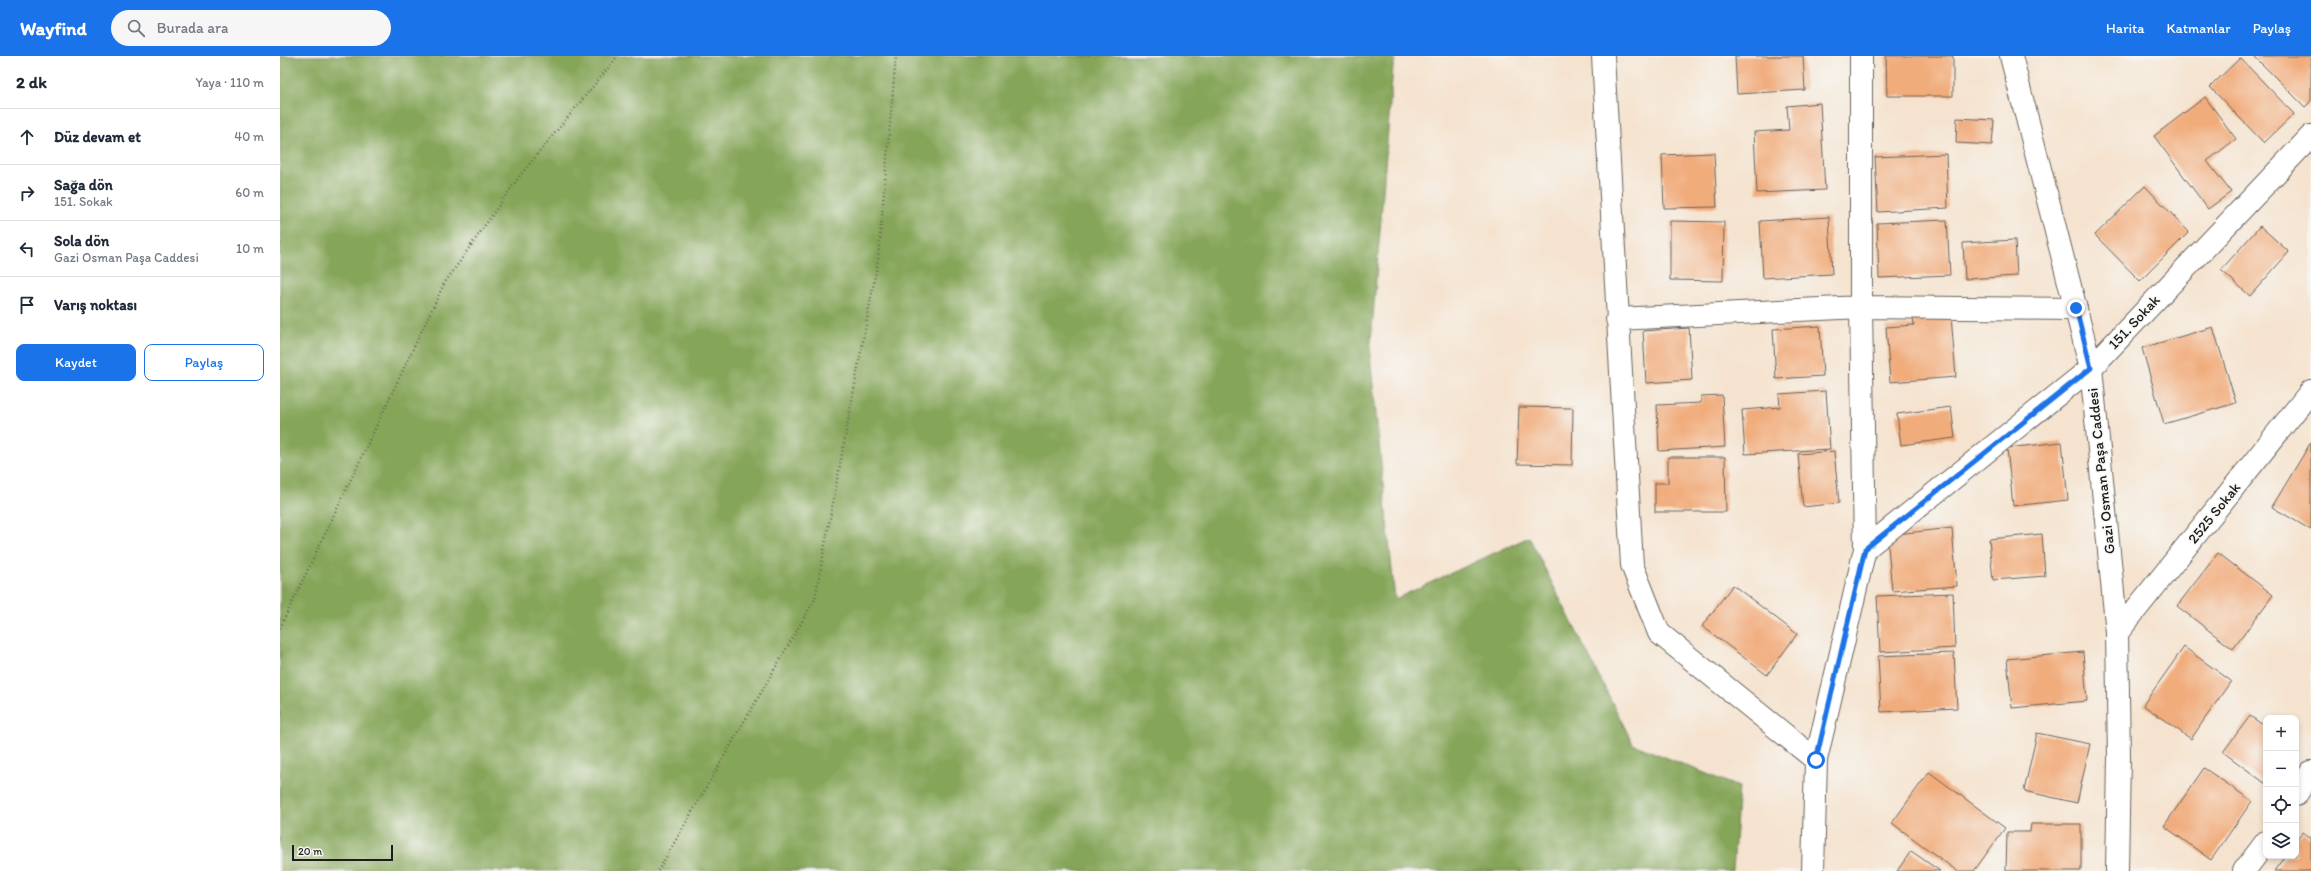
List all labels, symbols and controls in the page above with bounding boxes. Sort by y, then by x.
search box [111,10,391,46]
text: Wayfind [20,17,87,40]
icon: search [125,17,147,39]
text: Burada ara [157,19,228,37]
text: Harita [2106,20,2145,37]
text: Katmanlar [2167,20,2231,37]
text: Paylaş [2253,20,2291,37]
text: 2 dk [16,72,47,92]
text: Yaya · 110 m [195,75,264,90]
icon: ahead [16,126,38,148]
text: Düz devam et [54,128,141,146]
text: 40 m [234,129,264,144]
text: Sağa dön [54,176,113,194]
icon: right [16,182,38,204]
text: 60 m [235,185,264,200]
text: 151. Sokak [54,194,113,209]
text: Sola dön [54,232,109,250]
icon: left [16,238,38,260]
text: 10 m [236,241,264,256]
text: Gazi Osman Paşa Caddesi [54,250,199,265]
street label: 151. Sokak [2104,291,2164,353]
icon: arrive [16,294,38,316]
text: Varış noktası [54,296,137,314]
route end [2067,299,2085,317]
button: Kaydet [16,344,136,381]
button: Paylaş [144,344,264,381]
street label: Gazi Osman Paşa Caddesi [2083,387,2119,555]
street label: 2525 Sokak [2184,478,2244,547]
map controls [2263,715,2299,859]
button: + [2263,715,2299,751]
route start [1807,751,1825,769]
button: − [2263,751,2299,787]
button: locate [2263,787,2299,823]
button: layers [2263,823,2299,859]
scale bar [292,843,393,862]
text: 20 m [298,845,322,858]

